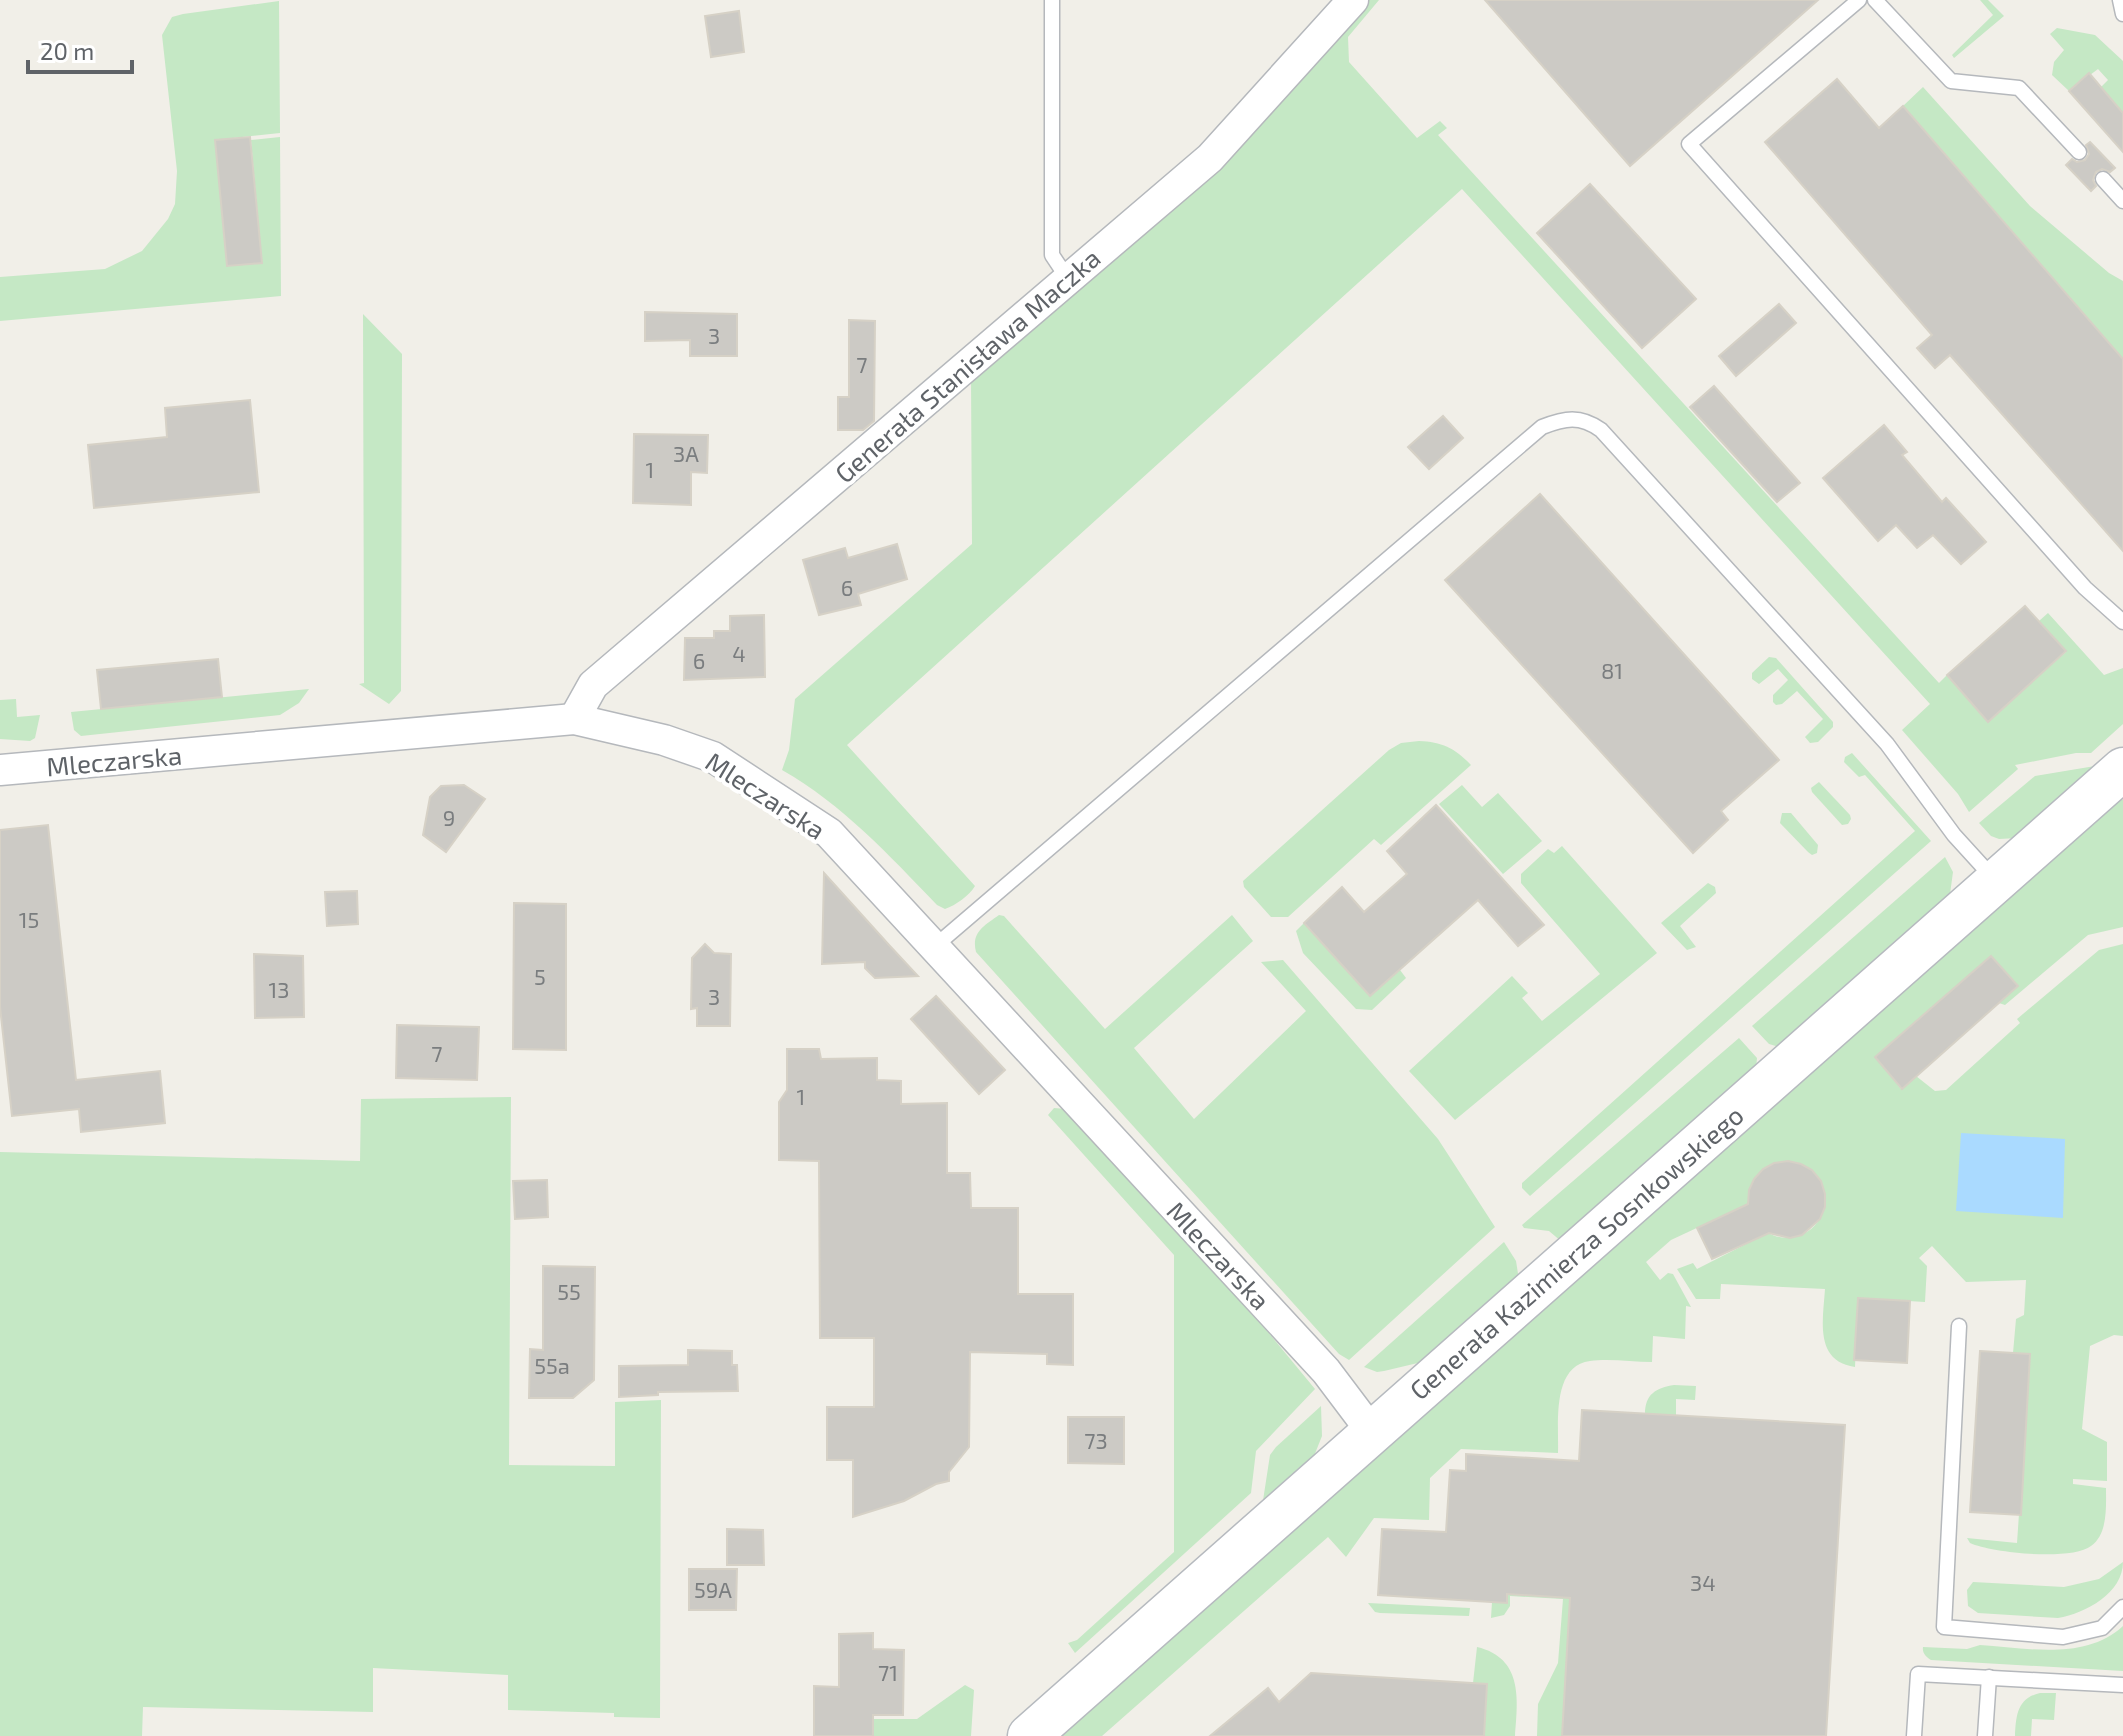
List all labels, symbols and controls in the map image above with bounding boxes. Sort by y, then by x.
scale bar [28,24,132,74]
text: 20 m [40,36,94,65]
street label: Generała Stanisława Maczka [828,242,1106,488]
house number: 3 [708,322,720,348]
house number: 7 [856,351,868,377]
house number: 3A [673,440,699,466]
house number: 1 [646,456,654,482]
house number: 6 [841,574,853,600]
house number: 4 [732,640,746,666]
house number: 6 [693,647,705,673]
house number: 81 [1601,657,1623,683]
street label: Mleczarska [45,739,183,781]
street label: Mleczarska [701,745,831,845]
house number: 9 [443,804,455,830]
house number: 15 [19,906,39,932]
house number: 5 [534,963,546,989]
house number: 13 [269,976,290,1002]
house number: 3 [708,983,720,1009]
house number: 7 [431,1040,443,1066]
house number: 1 [797,1083,805,1109]
street label: Generała Kazimierza Sosnkowskiego [1403,1099,1749,1405]
street label: Mleczarska [1161,1195,1277,1315]
house number: 55 [557,1278,581,1304]
house number: 55a [534,1352,570,1378]
house number: 73 [1084,1427,1108,1453]
house number: 34 [1690,1569,1716,1595]
house number: 59A [694,1576,732,1602]
house number: 71 [878,1659,898,1685]

